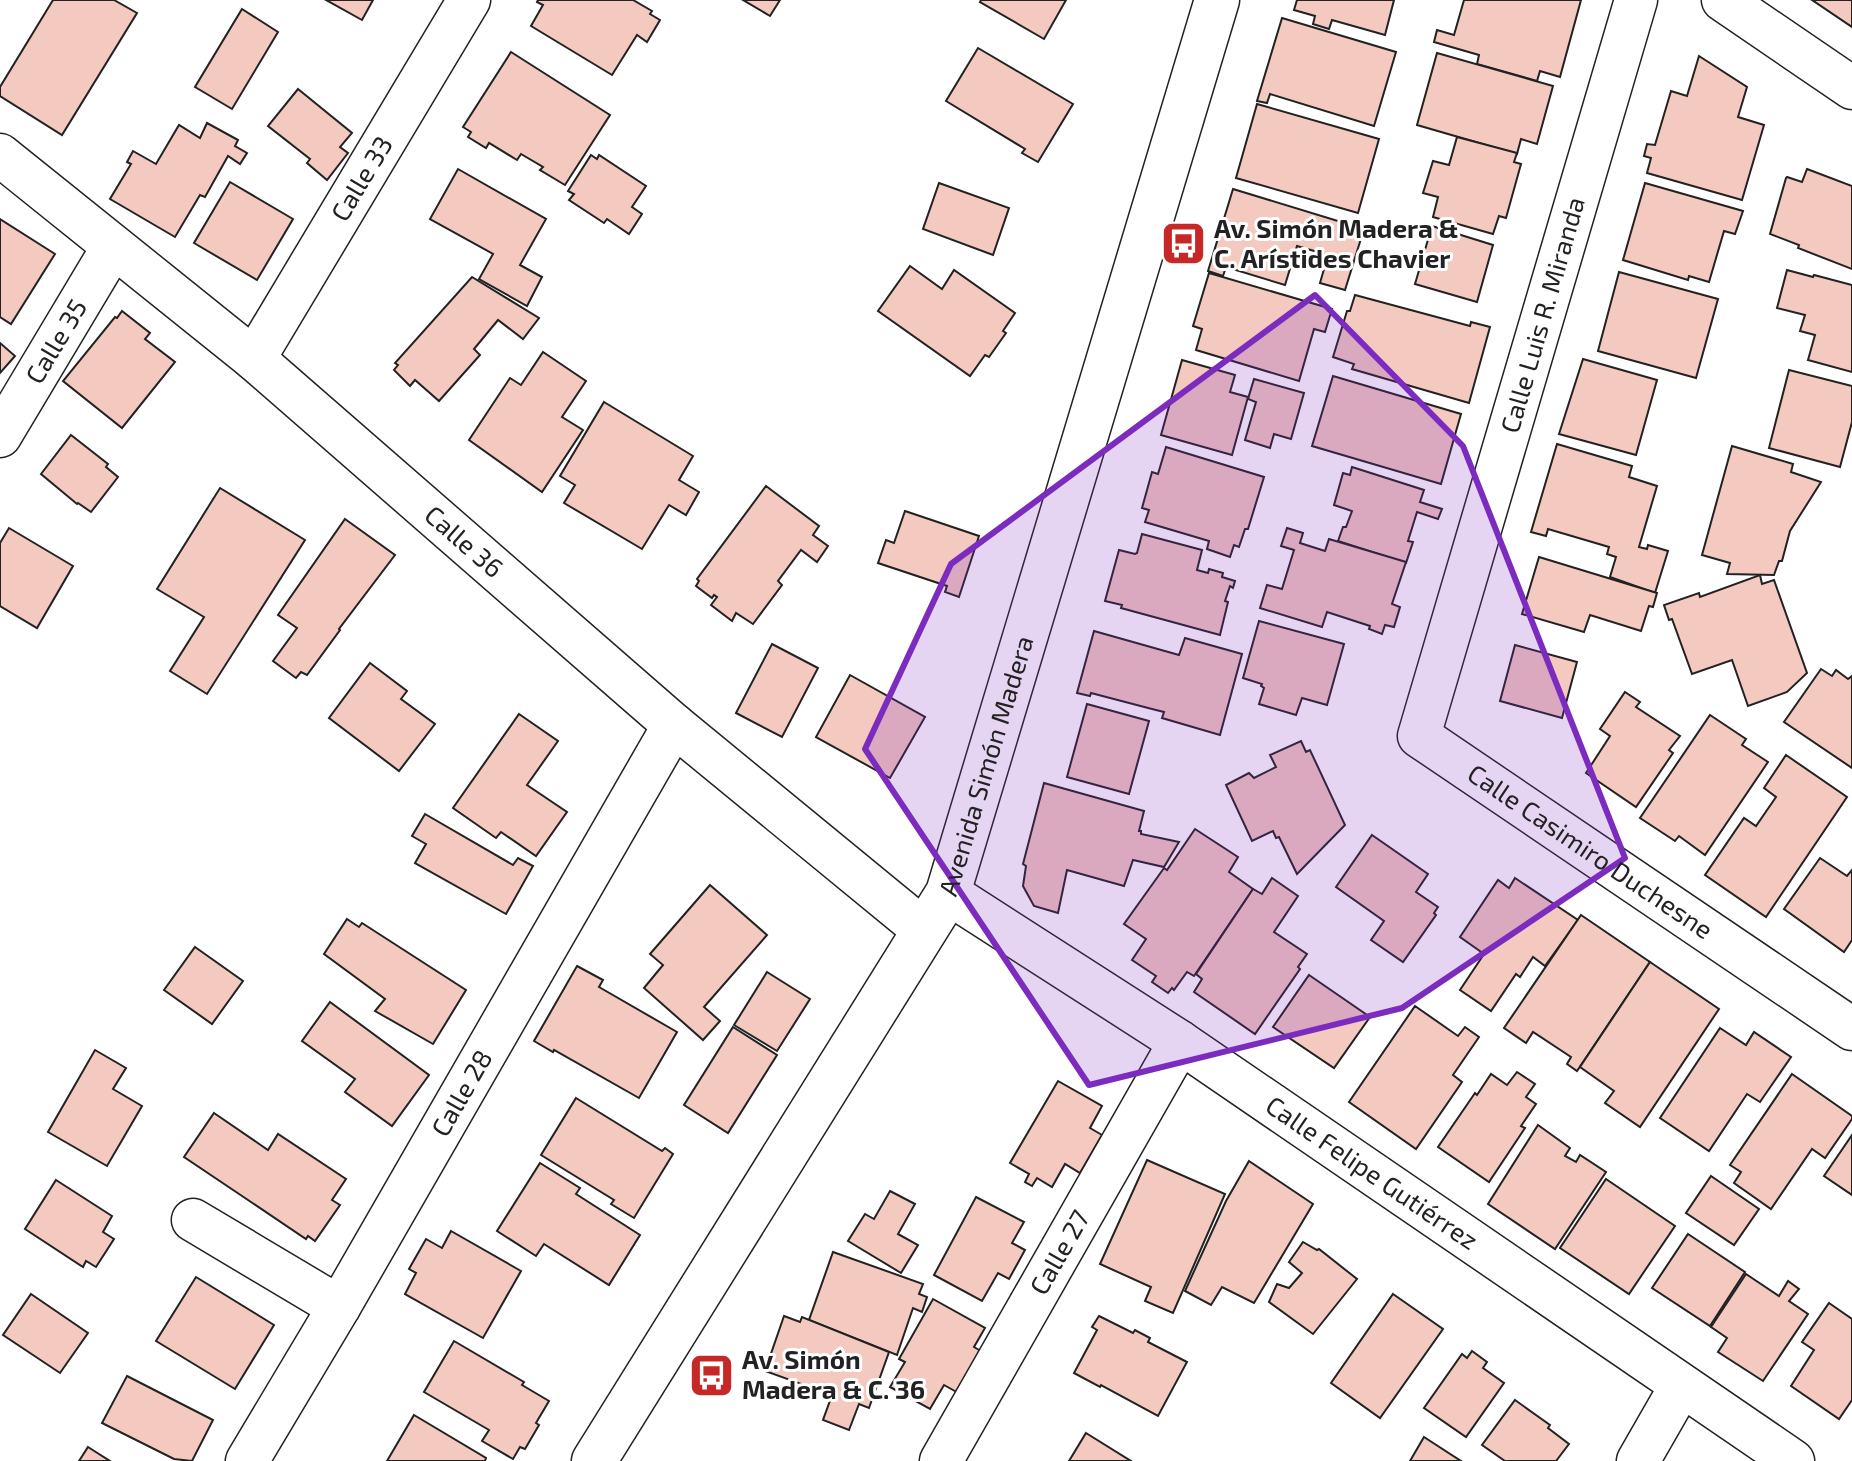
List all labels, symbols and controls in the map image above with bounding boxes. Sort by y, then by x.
street label: Calle 33 [323,130,398,226]
street label: Calle Luis R. Miranda [1493,193,1590,436]
place label: Av. Simón Madera & C. Arístides Chavier [1214,212,1459,273]
bus stop icon: Av. Simón Madera & C. Arístides Chavier [1159,220,1207,268]
street label: Calle 35 [18,293,92,389]
street label: Calle 36 [419,498,510,583]
street label: Avenida Simón Madera [931,632,1039,899]
street label: Calle Casimiro Duchesne [1463,757,1719,944]
street label: Calle 28 [424,1044,498,1141]
street label: Calle Felipe Gutiérrez [1261,1088,1485,1255]
street label: Calle 27 [1022,1204,1095,1300]
place label: Av. Simón Madera & C. 36 [742,1343,925,1404]
bus stop icon: Av. Simón Madera & C. 36 [687,1351,735,1399]

